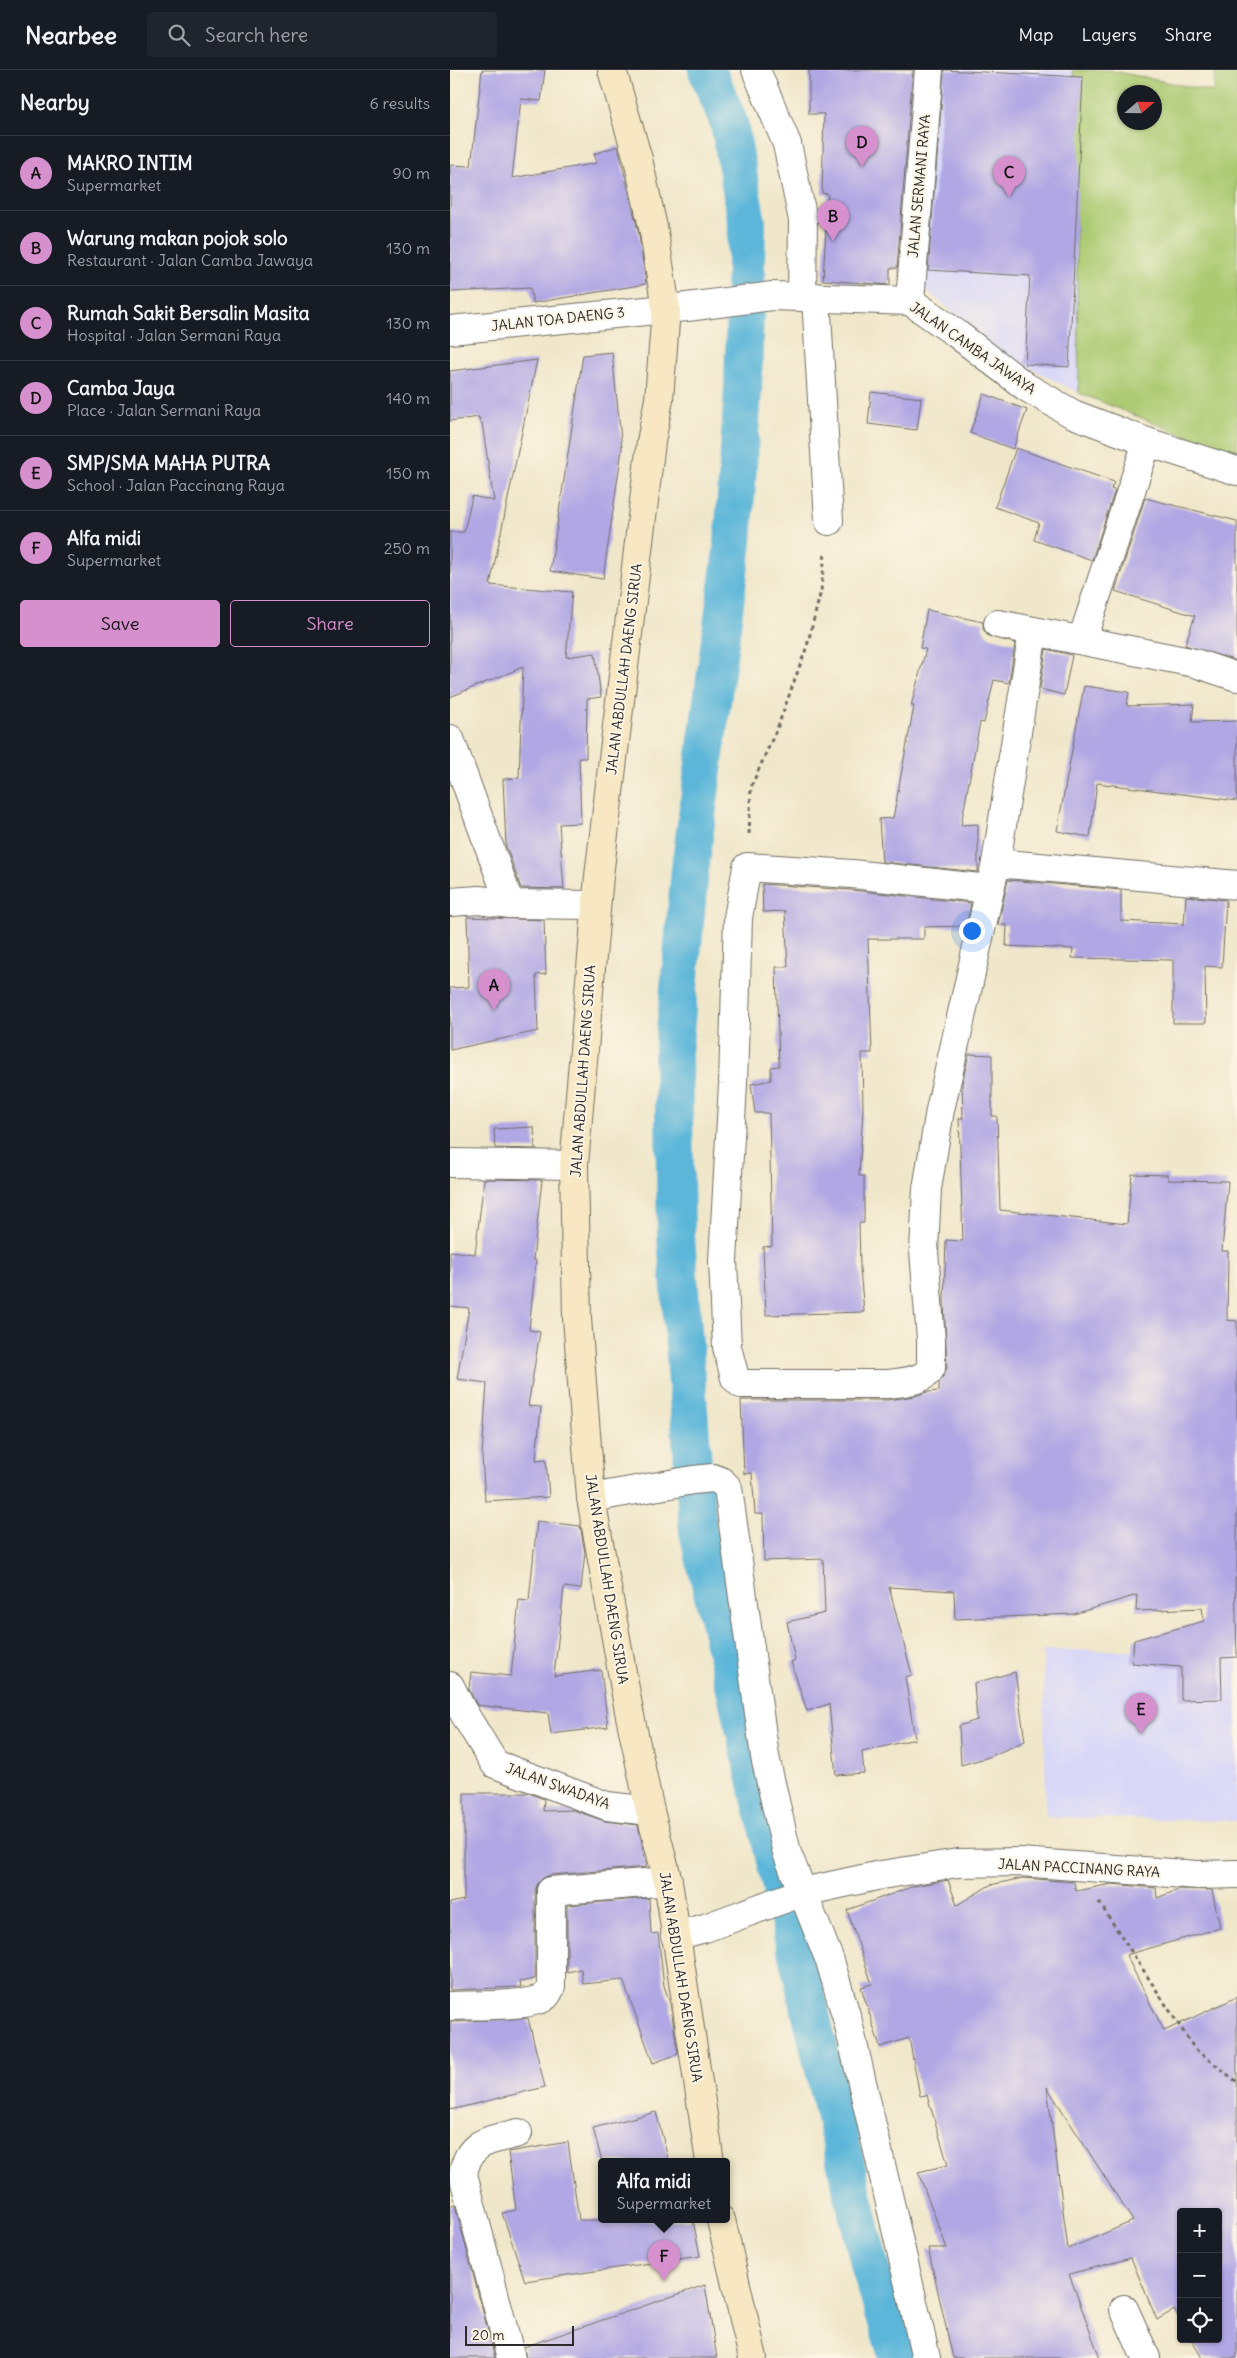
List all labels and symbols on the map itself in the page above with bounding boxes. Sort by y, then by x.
north arrow [1117,85,1162,130]
street label: JALAN SERMANI RAYA [904,114,934,258]
pin: D [846,126,878,167]
pin: C [993,156,1025,197]
pin: B [817,200,849,241]
street label: JALAN CAMBA JAWAYA [907,298,1039,398]
street label: JALAN TOA DAENG 3 [490,303,626,335]
street label: JALAN ABDULLAH DAENG SIRUA [602,562,646,776]
your location [959,918,985,944]
street label: JALAN ABDULLAH DAENG SIRUA [567,964,599,1178]
pin: A [478,969,510,1010]
street label: JALAN ABDULLAH DAENG SIRUA [581,1473,633,1685]
pin: E [1125,1693,1157,1734]
street label: JALAN SWADAYA [503,1759,613,1813]
street label: JALAN PACCINANG RAYA [997,1855,1161,1881]
street label: JALAN ABDULLAH DAENG SIRUA [655,1871,707,2083]
pin: F [648,2240,680,2281]
scale bar [465,2323,574,2346]

